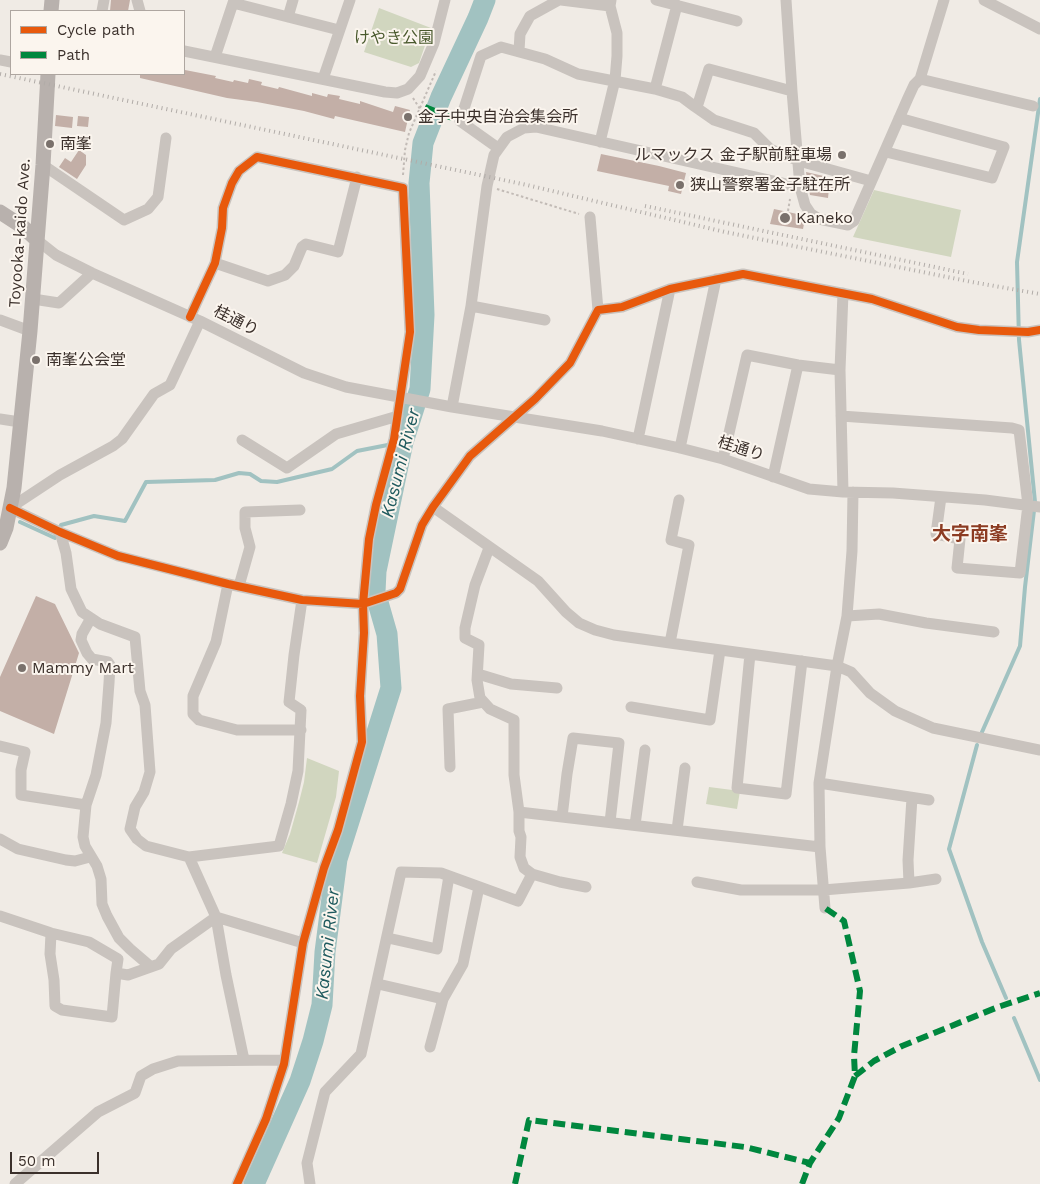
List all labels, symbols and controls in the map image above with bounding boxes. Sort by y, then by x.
legend [10,10,185,75]
text: Cycle path [57,21,135,39]
park label: けやき公園 [354,28,434,48]
text: Path [57,46,90,64]
place label: 金子中央自治会集会所 [418,107,578,127]
marker: 金子中央自治会集会所 [402,111,414,123]
place label: 南峯 [60,134,92,154]
marker: 南峯 [44,138,56,150]
place label: ルマックス 金子駅前駐車場 [635,145,832,165]
marker: ルマックス 金子駅前駐車場 [836,149,848,161]
street label: Toyooka-kaido Ave. [5,158,35,308]
place label: 狭山警察署金子駐在所 [690,175,850,195]
marker: 狭山警察署金子駐在所 [674,179,686,191]
place label: Kaneko [796,208,853,228]
marker: Kaneko [778,211,792,225]
street label: 桂通り [210,302,262,340]
place label: 南峯公会堂 [46,350,126,370]
marker: 南峯公会堂 [30,354,42,366]
water label: Kasumi River [377,406,425,520]
street label: 桂通り [715,432,767,466]
district label: 大字南峯 [932,523,1008,545]
place label: Mammy Mart [32,658,134,678]
marker: Mammy Mart [16,662,28,674]
water label: Kasumi River [311,887,345,1001]
scale bar [12,1142,101,1174]
text: 50 m [18,1152,55,1170]

